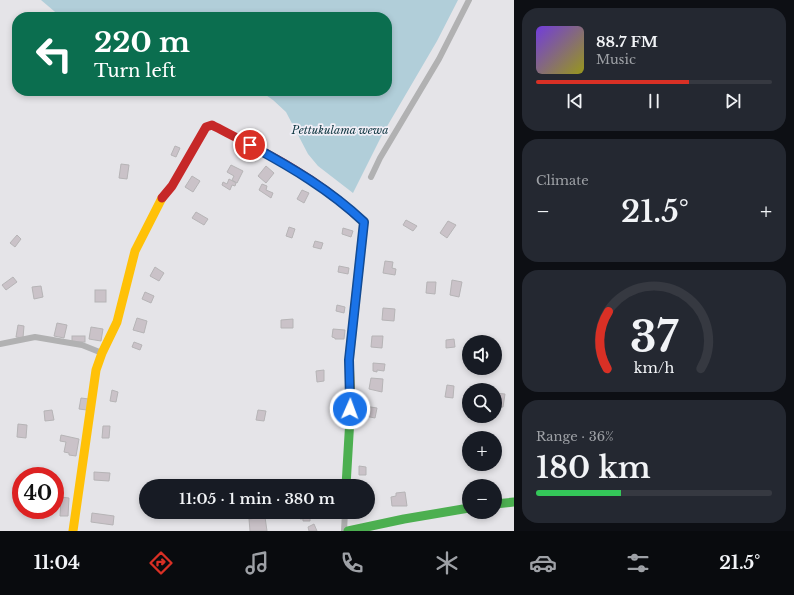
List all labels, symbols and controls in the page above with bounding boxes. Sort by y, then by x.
text: 220 m [94,25,190,60]
icon: left [28,28,80,80]
text: 88.7 FM [596,32,658,51]
text: Music [596,51,636,68]
text: Turn left [94,60,176,82]
icon: previous [564,90,586,112]
icon: pause [643,90,665,112]
icon: next [722,90,744,112]
water label: Pettukulama wewa [291,123,388,137]
pin [233,128,267,162]
icon: arrive [239,134,261,156]
text: Climate [536,172,589,189]
text: 21.5° [621,193,689,230]
text: − [536,198,550,225]
text: + [760,198,772,225]
text: 37 [630,312,679,363]
map controls [462,335,502,519]
button: sound [462,335,502,375]
text: km/h [634,358,674,376]
button: search [462,383,502,423]
position arrow [329,388,371,430]
text: Range · 36% [536,428,614,445]
button: + [462,431,502,471]
text: 180 km [536,449,651,486]
speed limit sign: 40 [12,467,64,519]
button: − [462,479,502,519]
text: 11:05 · 1 min · 380 m [179,489,335,508]
icon: directions [147,549,175,577]
icon: music [243,549,271,577]
icon: phone [338,549,366,577]
icon: climate [433,549,461,577]
icon: car [529,549,557,577]
icon: filters [624,549,652,577]
text: 11:04 [34,552,80,574]
text: 21.5° [719,552,760,574]

